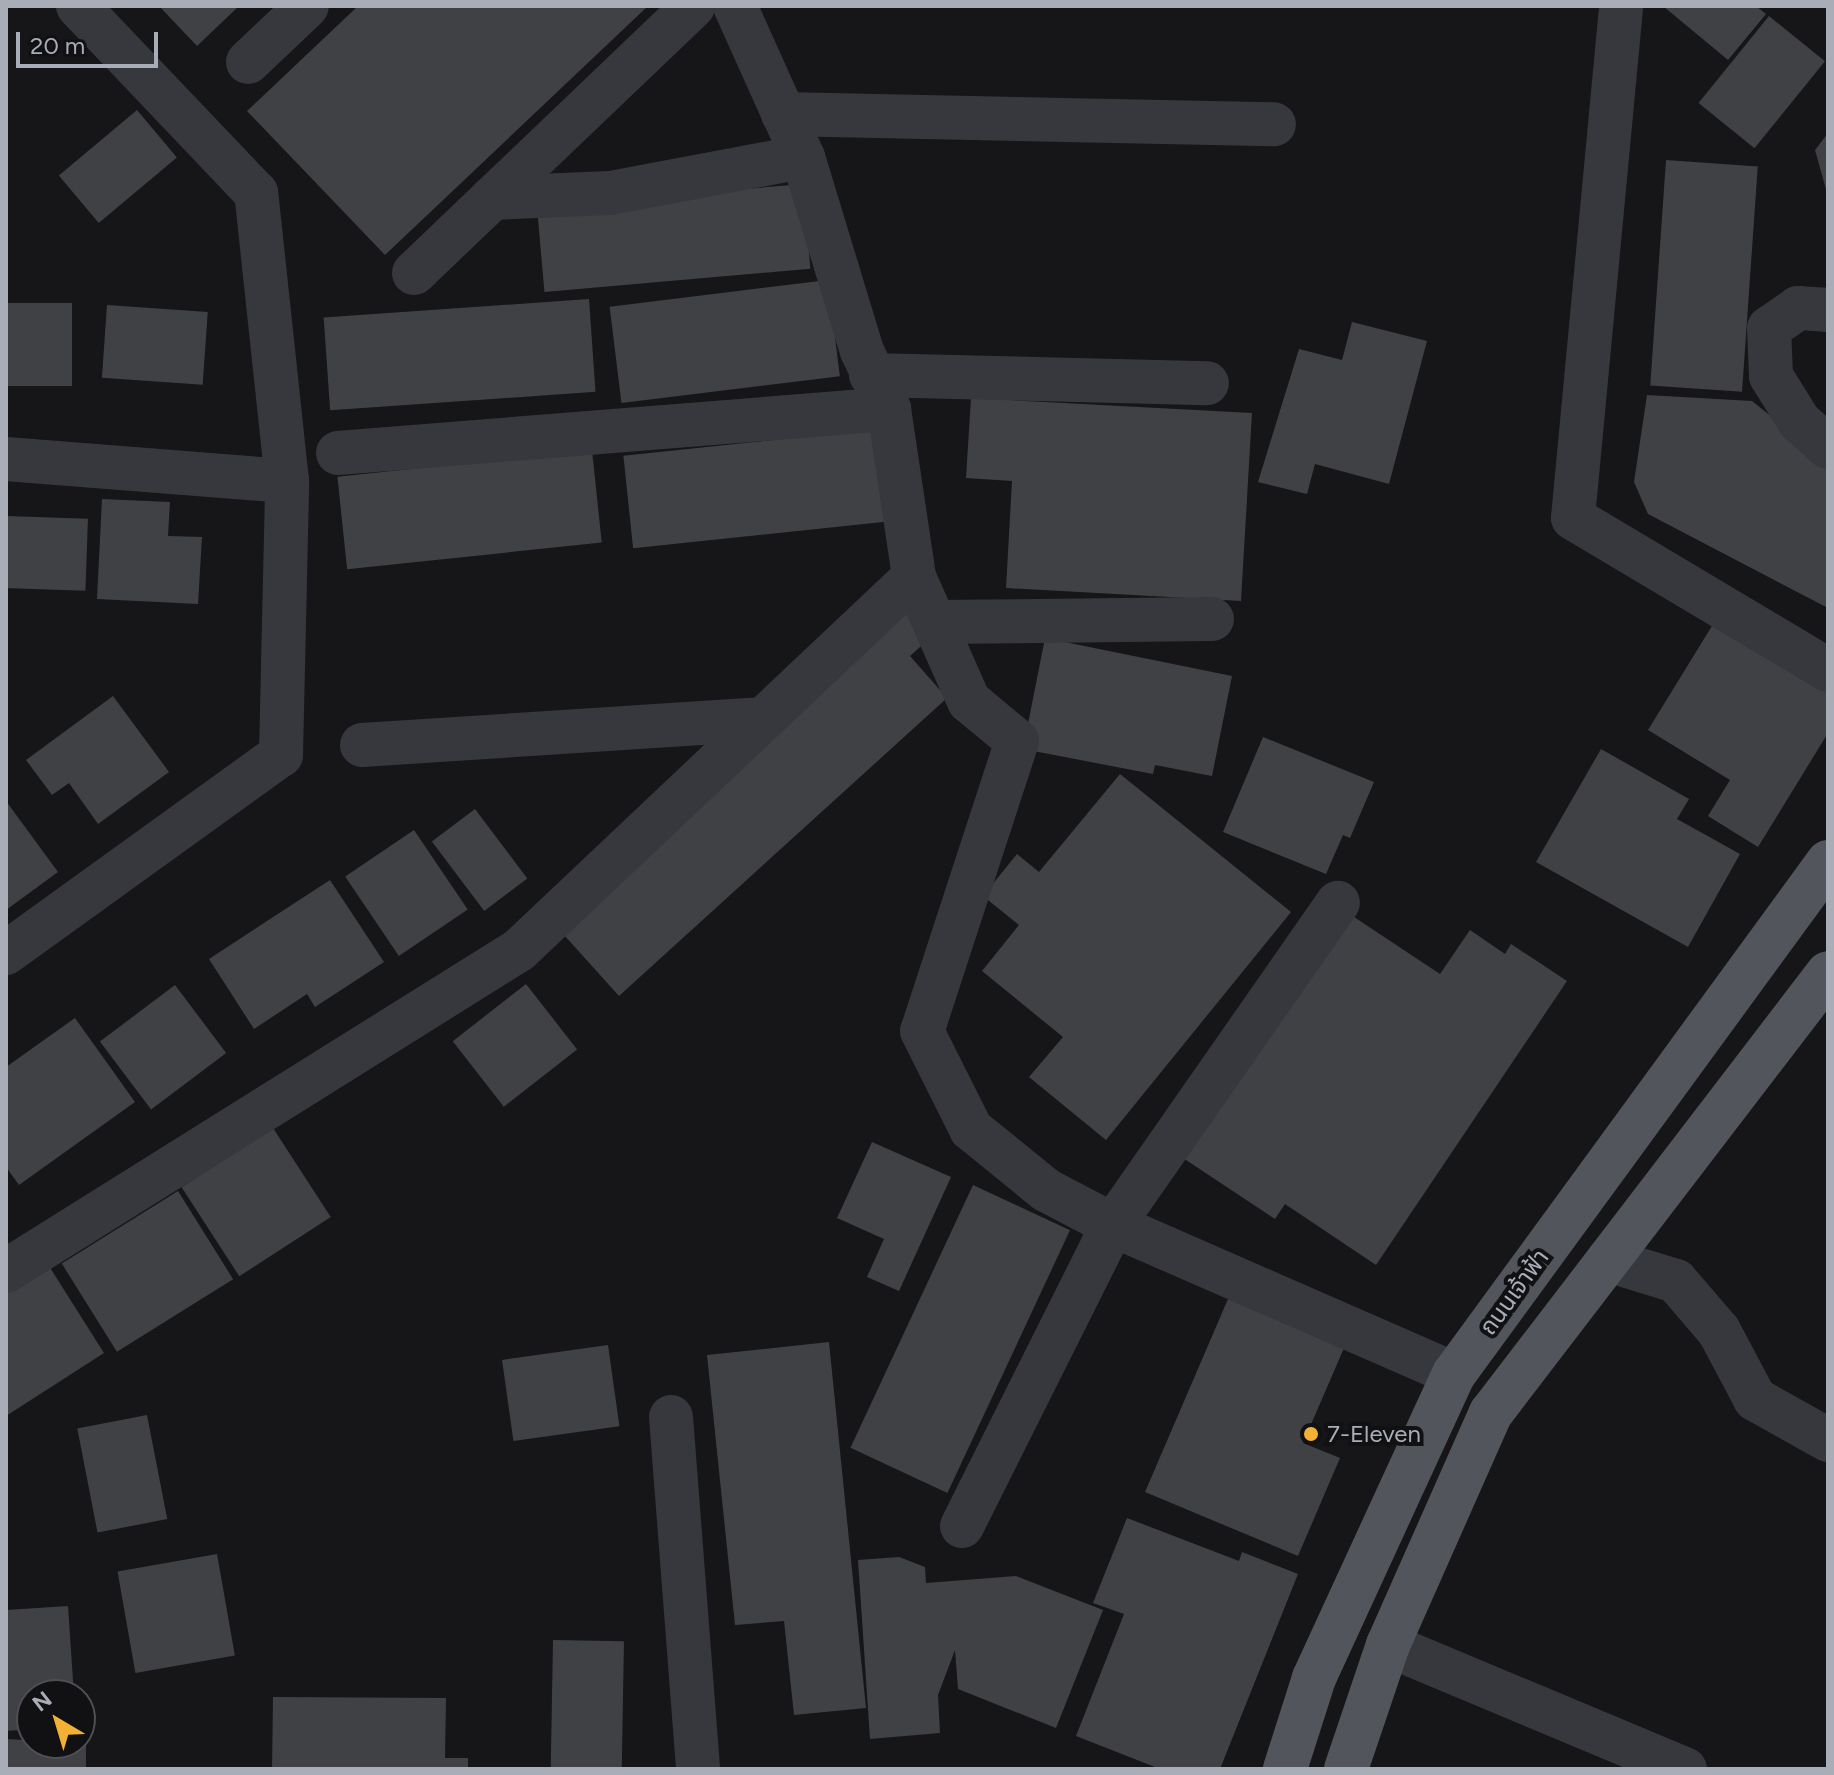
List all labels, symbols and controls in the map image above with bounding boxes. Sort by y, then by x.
scale bar [20,16,162,66]
text: 20 m [30,31,85,60]
street label: ถนนเจ้าฟ้า [1473,1244,1555,1340]
place label: 7-Eleven [1327,1420,1421,1448]
marker: 7-Eleven [1302,1425,1320,1443]
north arrow [16,1679,96,1759]
text: N [27,1685,57,1717]

